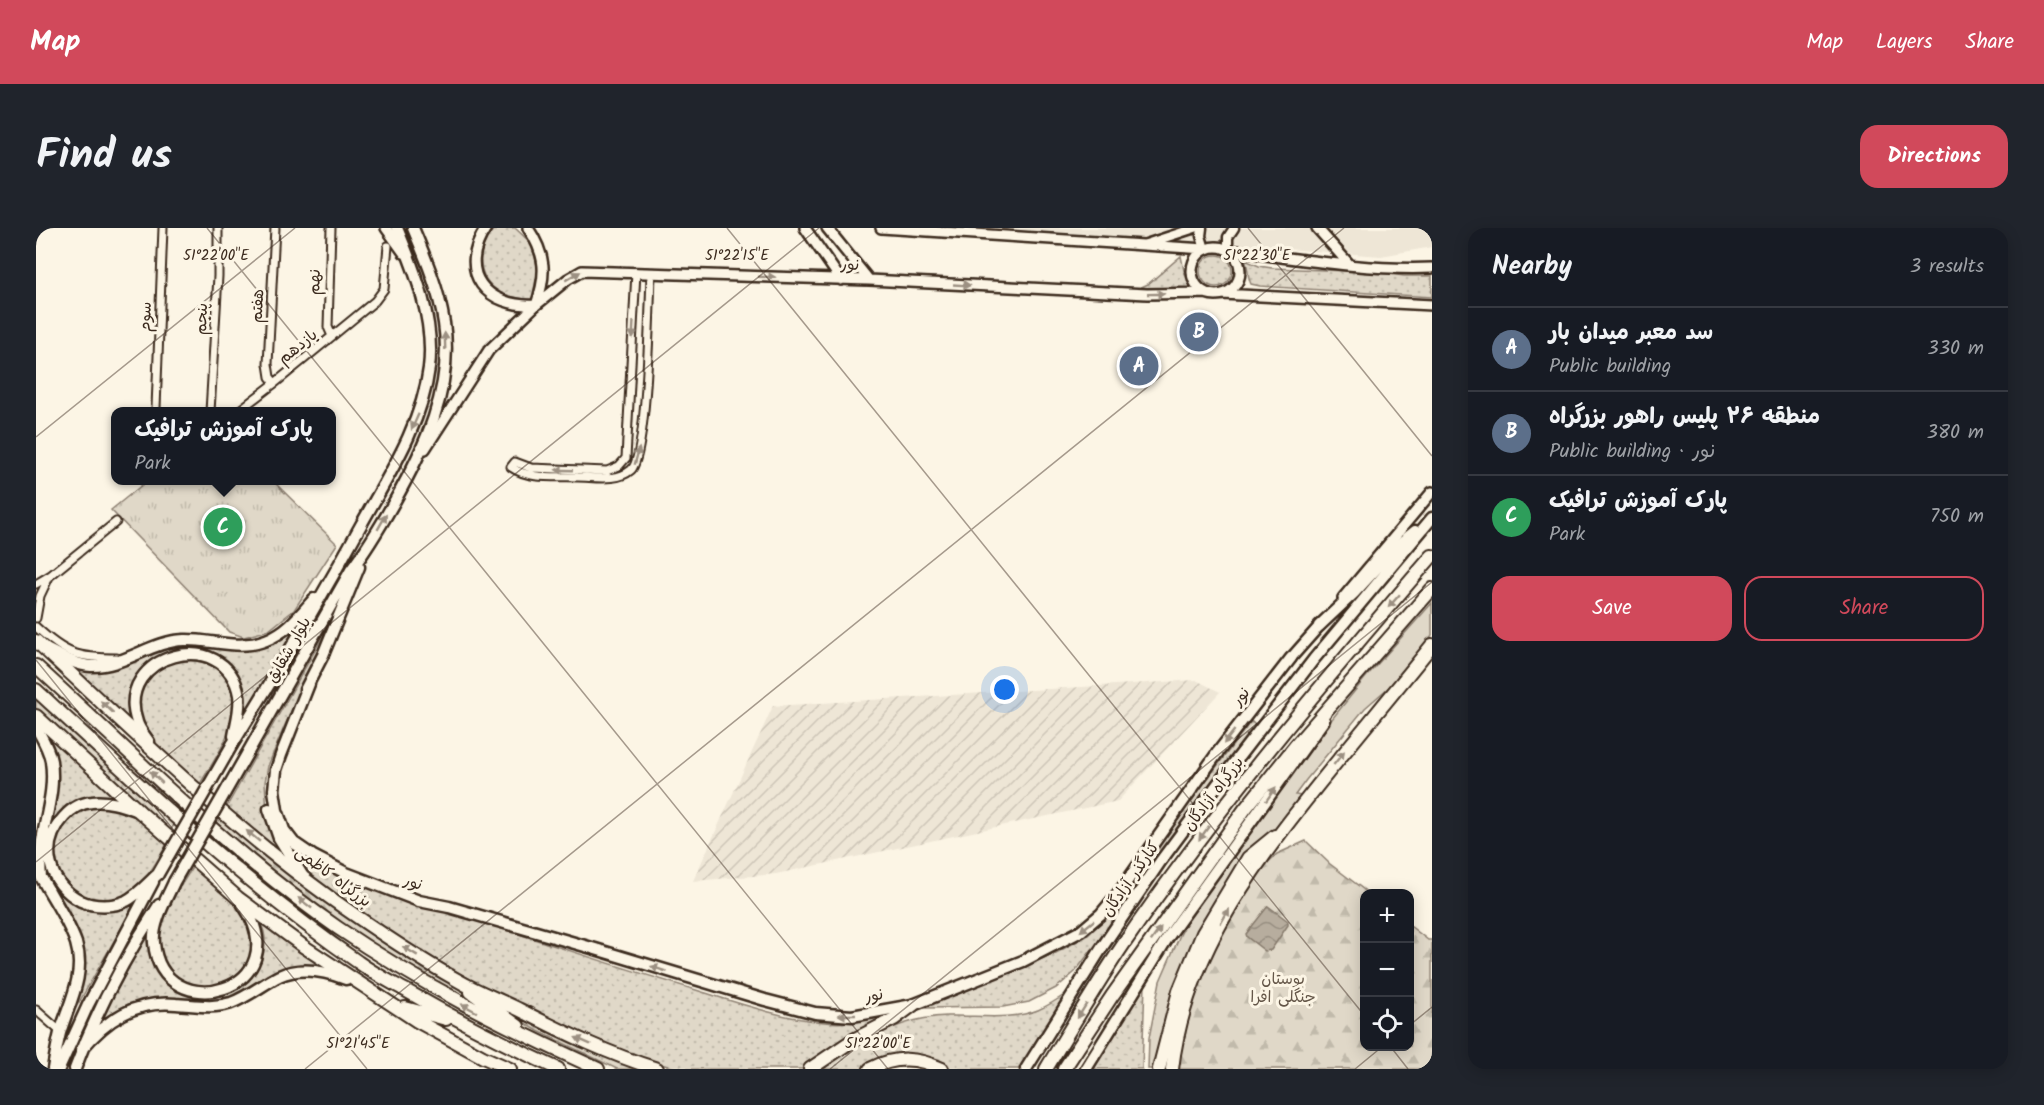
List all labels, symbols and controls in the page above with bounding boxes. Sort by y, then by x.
text: Map [30,20,81,65]
text: Map [1806,26,1843,59]
text: Layers [1876,26,1932,59]
text: Share [1965,26,2014,59]
text: Find us [36,123,172,190]
button: Directions [1860,125,2008,188]
text: 51°22'00"E [183,244,250,268]
text: 51°22'15"E [705,244,770,268]
text: 51°22'30"E [1223,244,1292,268]
text: Nearby [1492,246,1572,288]
text: 3 results [1910,251,1984,283]
street label: نور [839,252,860,278]
street label: نهم [302,269,328,295]
one-way arrow [565,271,581,282]
one-way arrow [757,272,776,281]
one-way arrow [952,280,971,290]
street label: هفتم [245,288,271,324]
one-way arrow [1147,289,1166,299]
street label: سوم [133,301,159,333]
street label: پنجم [189,302,215,336]
pin: B [1180,310,1218,354]
text: سد معبر میدان بار [1549,316,1713,351]
one-way arrow [628,321,638,340]
street label: یازدهم [273,323,323,371]
one-way arrow [440,332,450,351]
text: A [1505,333,1518,365]
text: 330 m [1927,333,1984,365]
pin: A [1120,344,1158,388]
text: Public building [1549,351,1671,383]
text: منطقه ۲۶ پلیس راهور بزرگراه [1549,400,1820,435]
popup [111,407,336,485]
text: پارک آموزش ترافیک [134,413,313,448]
one-way arrow [410,414,420,432]
text: B [1505,417,1518,449]
text: 380 m [1927,417,1984,449]
text: Public building · نور [1549,436,1715,468]
one-way arrow [632,447,642,465]
text: Park [134,448,171,480]
one-way arrow [554,465,573,474]
text: پارک آموزش ترافیک [1549,484,1727,519]
text: C [1505,501,1518,533]
text: 750 m [1930,501,1984,533]
pin: C [204,504,243,550]
one-way arrow [377,513,387,530]
text: Park [1549,519,1585,551]
button: Save [1492,576,1732,641]
button: Share [1744,576,1984,641]
one-way arrow [1388,593,1401,608]
street label: بلوار شقایق [260,612,318,688]
your location [990,675,1019,704]
street label: نور [1225,682,1257,713]
one-way arrow [99,700,114,714]
one-way arrow [1223,729,1236,745]
one-way arrow [1333,750,1346,766]
street label: بزرگراه آزادگان [1177,751,1251,837]
one-way arrow [149,770,164,784]
one-way arrow [1265,787,1277,803]
one-way arrow [1199,826,1211,841]
one-way arrow [246,830,261,843]
street label: کنارگذر آزادگان [1096,836,1167,922]
street label: بزرگراه کاظمی [290,840,376,914]
street label: نور [400,868,426,898]
map controls [1360,889,1414,1051]
button: + [1360,889,1414,943]
one-way arrow [297,897,313,910]
one-way arrow [1220,908,1231,924]
one-way arrow [1079,919,1094,931]
one-way arrow [1150,926,1162,942]
button: − [1360,943,1414,997]
one-way arrow [402,946,418,957]
one-way arrow [650,964,668,973]
park label: بوستان جنگلی افرا [1250,967,1316,1010]
street label: نور [861,982,886,1010]
button: locate [1360,997,1414,1051]
one-way arrow [461,1003,478,1012]
one-way arrow [1077,1003,1088,1019]
one-way arrow [838,1010,857,1020]
text: 51°21'45"E [326,1032,391,1056]
text: 51°22'00"E [845,1032,912,1056]
one-way arrow [574,1035,592,1045]

